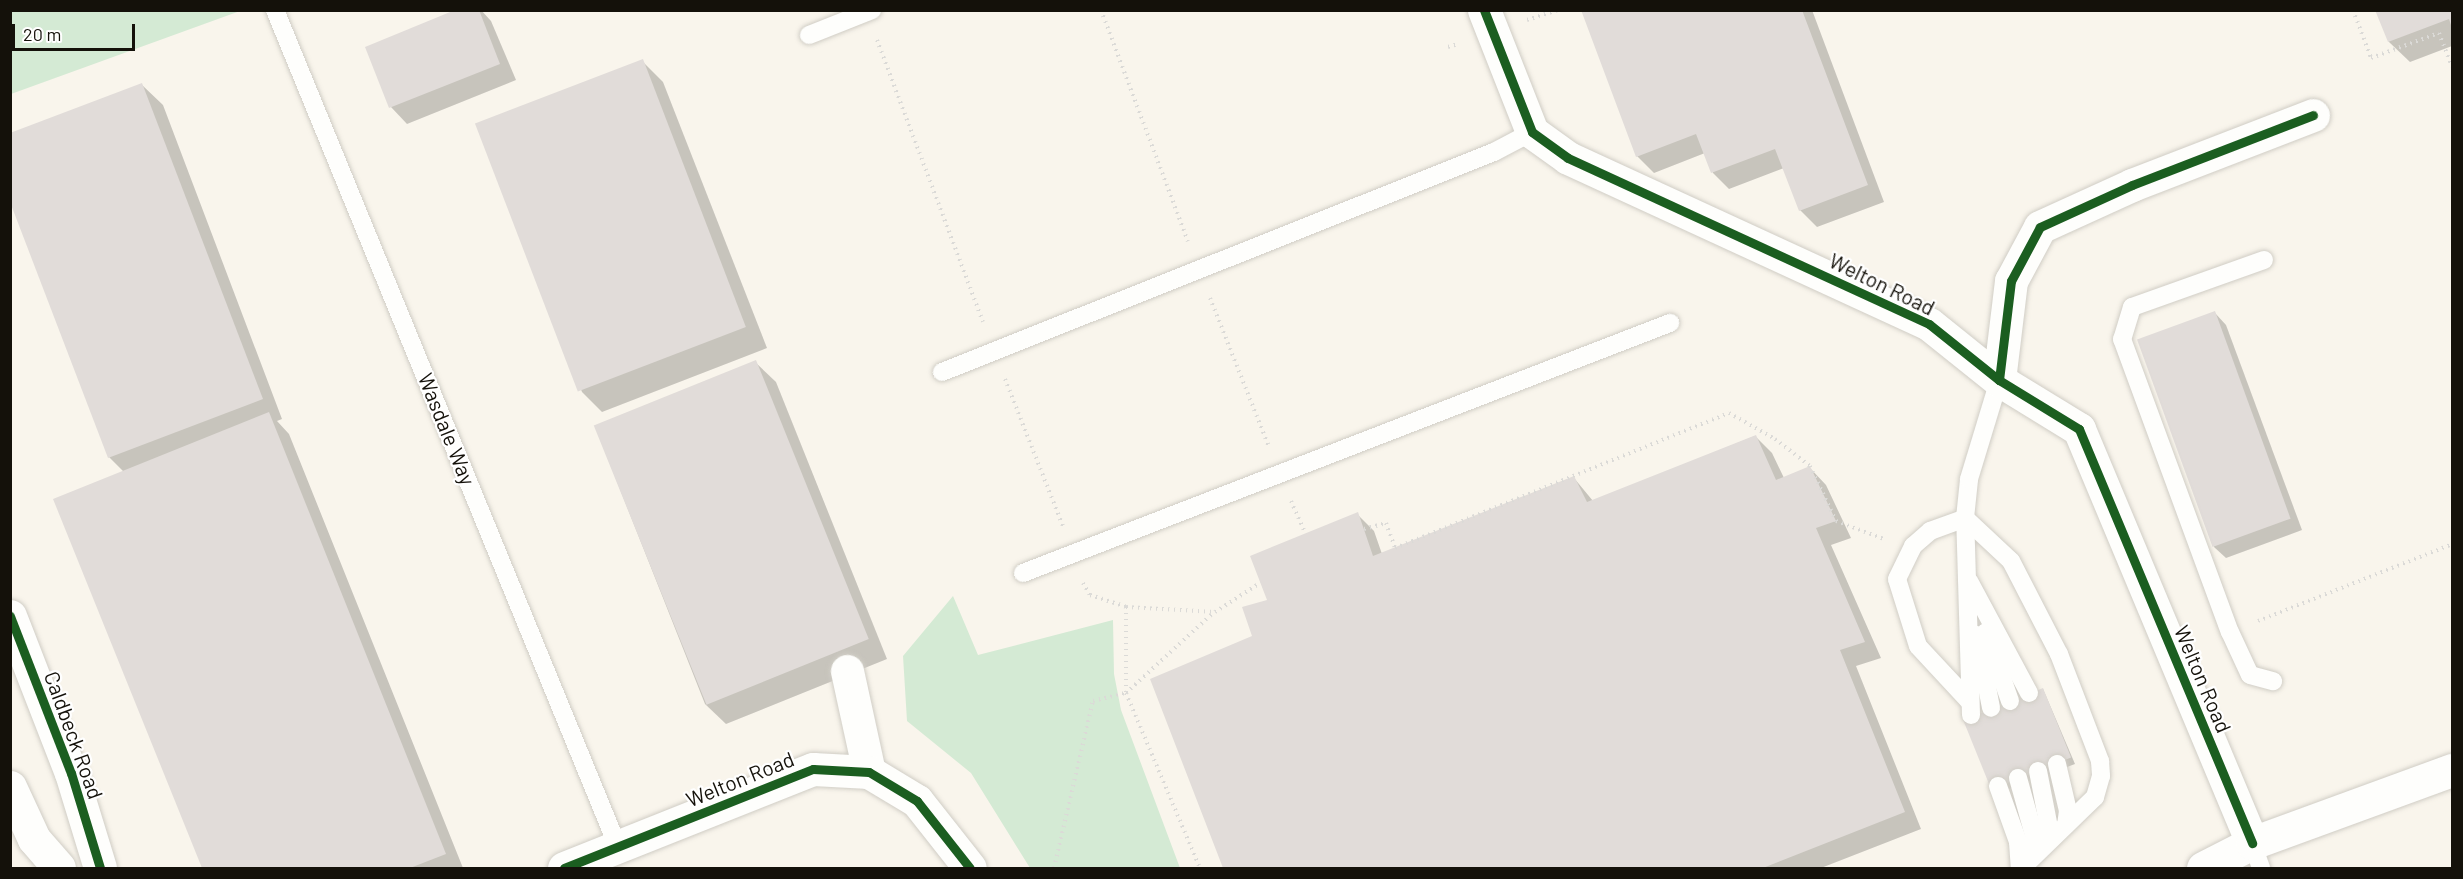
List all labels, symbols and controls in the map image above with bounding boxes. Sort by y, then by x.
scale bar [15,12,138,50]
text: 20 m [23,23,61,45]
street label: Welton Road [1825,248,1939,320]
street label: Wasdale Way [413,369,481,489]
street label: Welton Road [2169,622,2237,736]
street label: Caldbeck Road [39,668,109,802]
street label: Welton Road [682,746,798,812]

